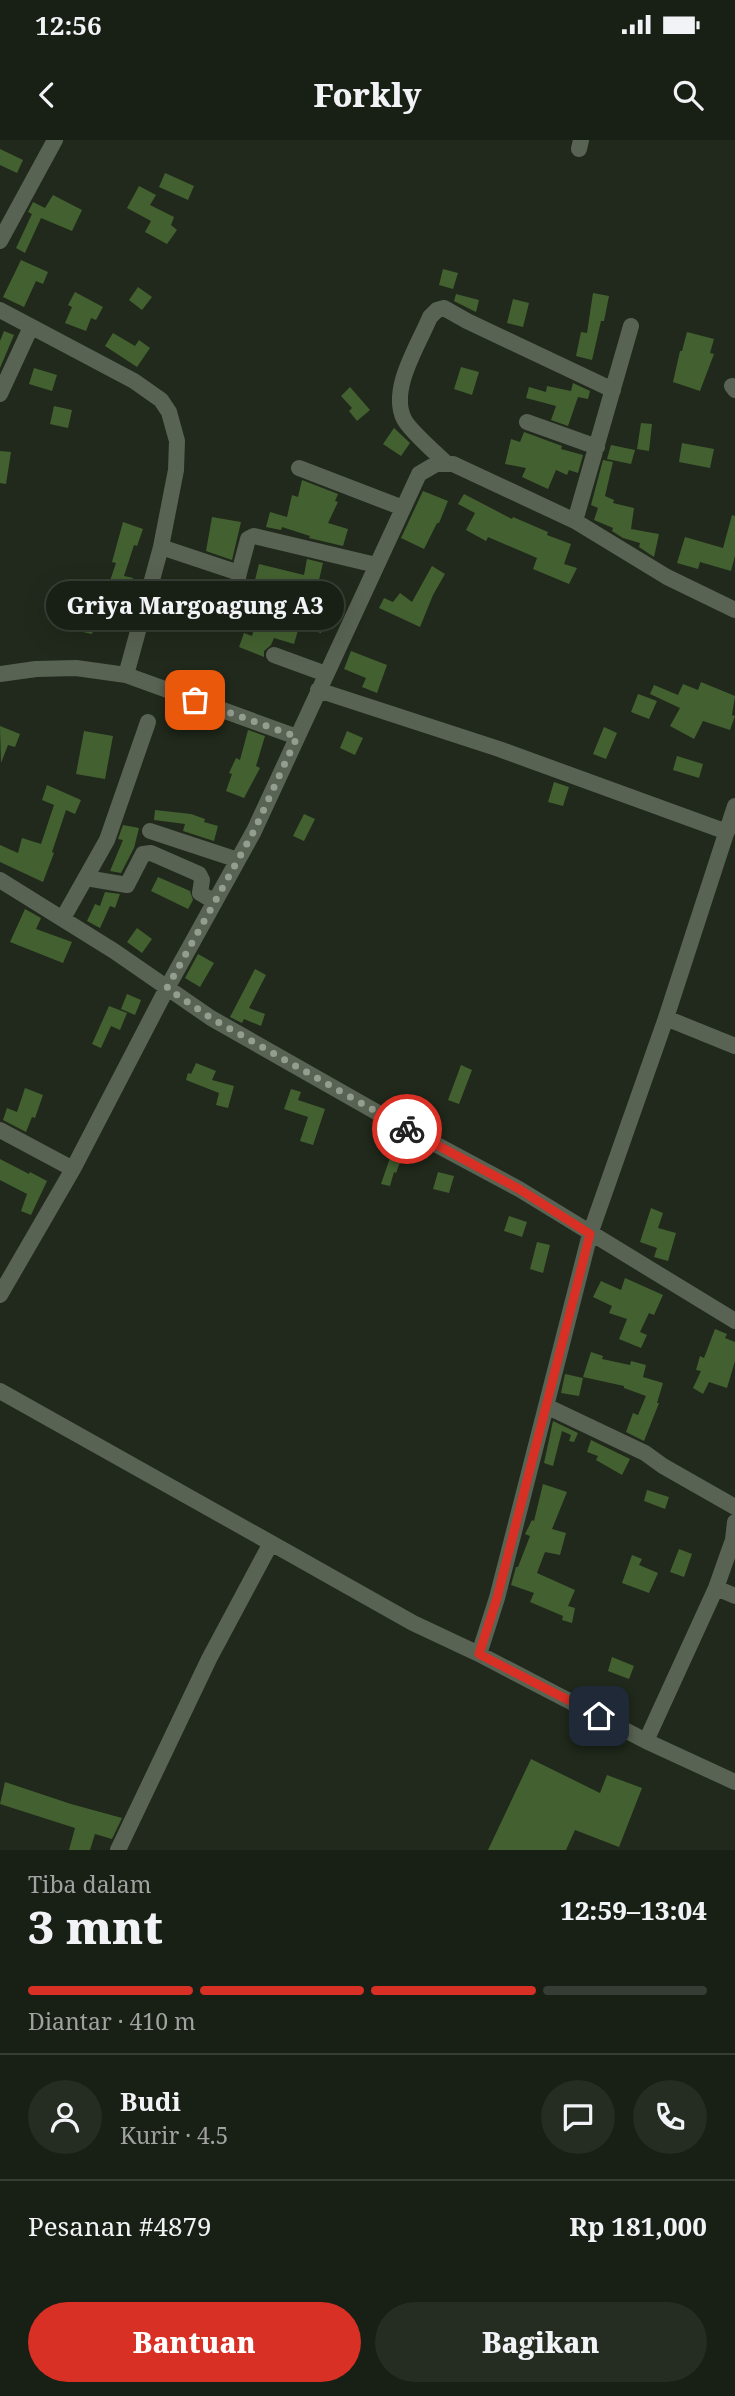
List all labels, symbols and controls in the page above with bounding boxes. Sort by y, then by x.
text: 12:56 [35,7,102,43]
text: Forkly [313,73,422,116]
icon: back [28,76,66,114]
icon: search [669,76,707,114]
callout: Griya Margoagung A3 [46,581,344,630]
text: Griya Margoagung A3 [66,589,324,621]
pin [165,670,225,730]
icon: bag [176,681,214,719]
courier [372,1094,442,1164]
icon: bike [388,1110,426,1148]
pin [569,1686,629,1746]
icon: home [580,1697,618,1735]
text: Tiba dalam [28,1868,151,1900]
text: 12:59–13:04 [560,1892,707,1928]
text: 3 mnt [28,1895,163,1957]
text: Diantar · 410 m [28,2005,196,2037]
button: person [28,2080,102,2154]
button: chat [541,2080,615,2154]
button: phone [633,2080,707,2154]
text: Budi [120,2083,181,2119]
text: Kurir · 4.5 [120,2119,228,2151]
text: Pesanan #4879 [28,2208,212,2244]
text: Rp 181,000 [569,2208,707,2244]
button: Bantuan [28,2302,361,2382]
button: Bagikan [375,2302,707,2382]

